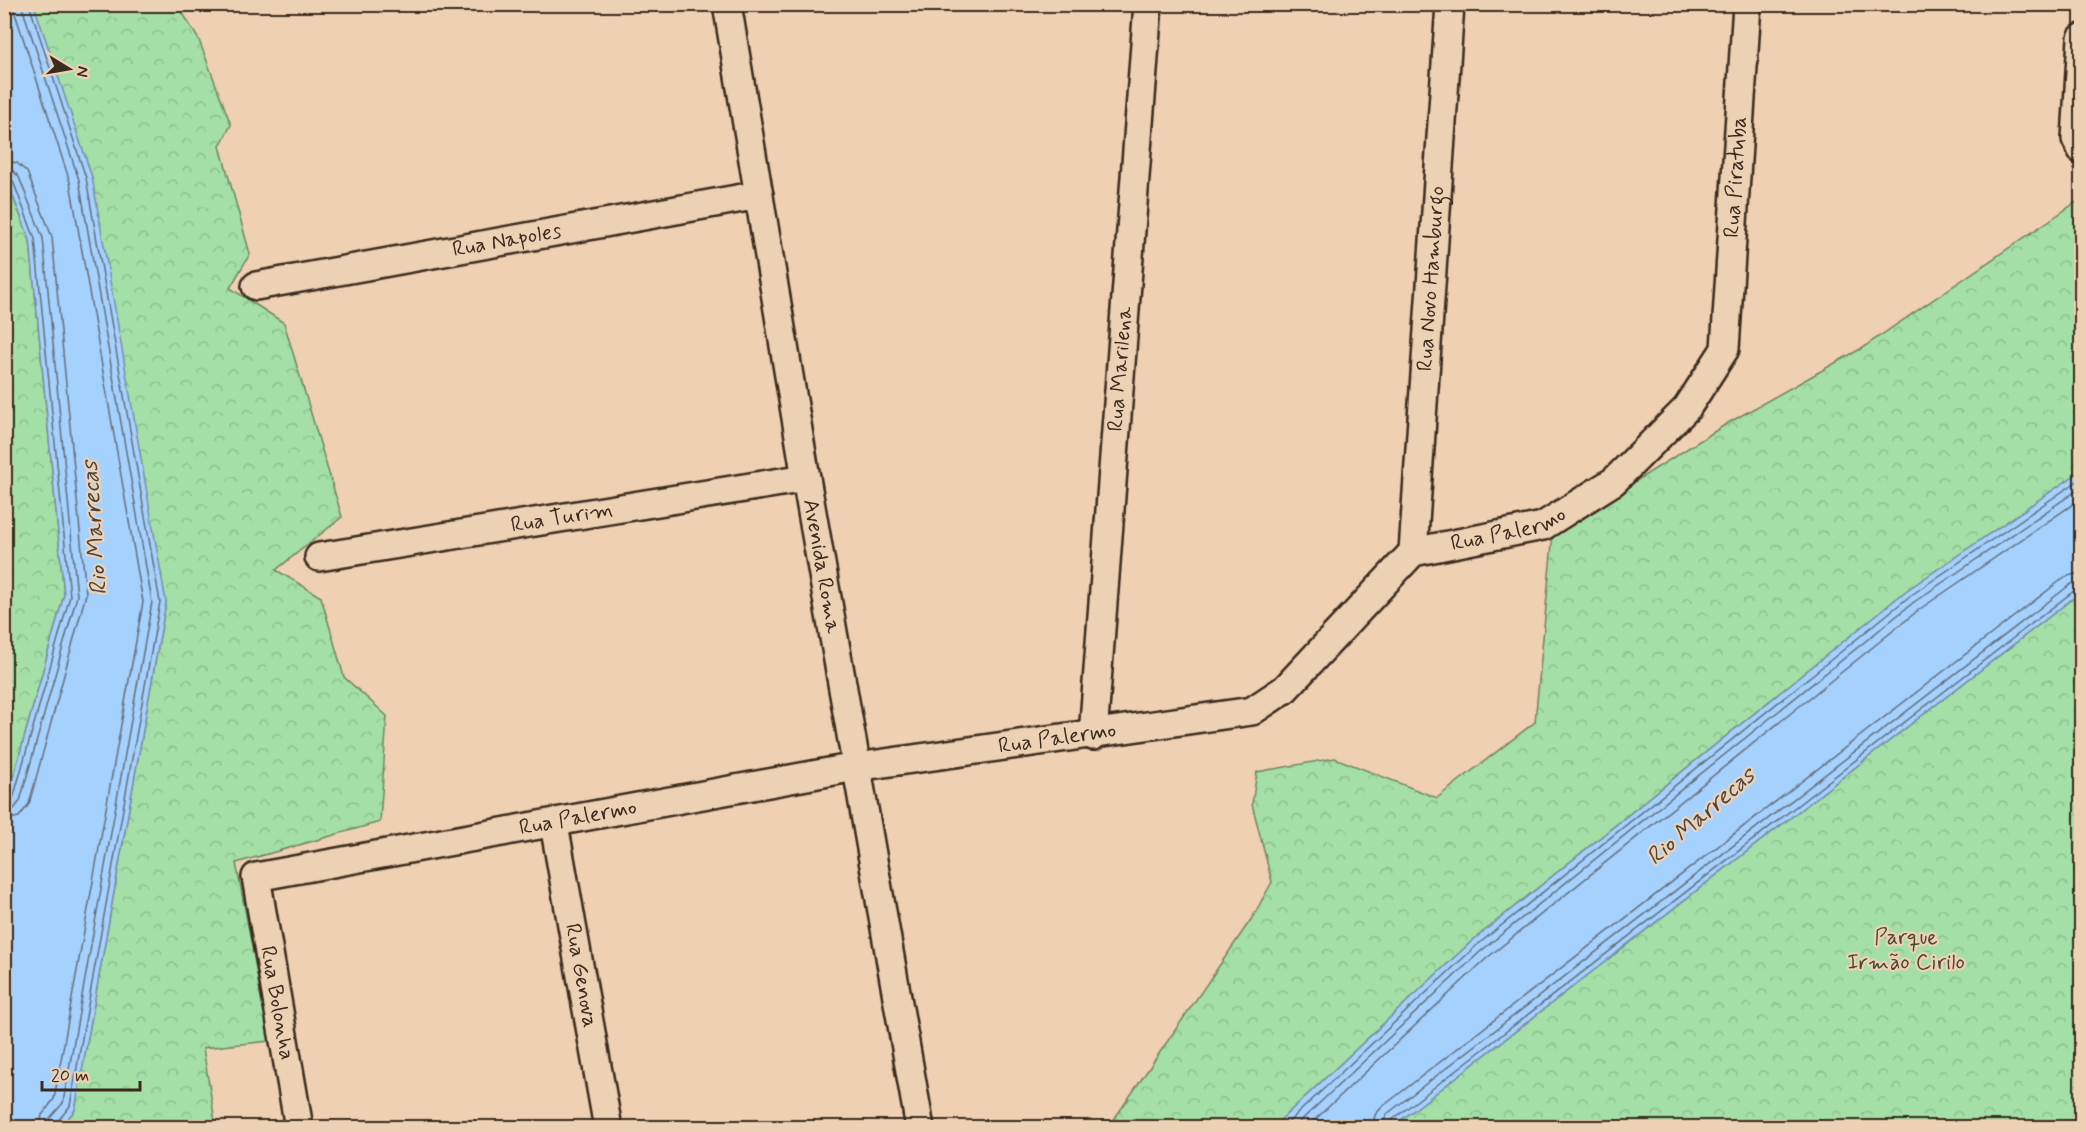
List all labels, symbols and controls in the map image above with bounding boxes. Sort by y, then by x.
north arrow [39,39,99,99]
text: N [71,64,94,79]
street label: Rua Piratuba [1718,116,1754,239]
street label: Rua Novo Hamburgo [1411,185,1454,372]
street label: Rua Napoles [450,217,564,264]
street label: Rua Marilena [1102,305,1139,433]
water label: Rio Marrecas [75,458,115,596]
street label: Rua Turim [509,496,615,540]
street label: Avenida Roma [796,497,847,636]
street label: Rua Palermo [1448,501,1572,558]
street label: Rua Palermo [997,716,1118,761]
water label: Rio Marrecas [1640,760,1764,873]
street label: Rua Palermo [517,793,639,842]
street label: Rua Genova [558,921,604,1030]
park label: Parque Irmão Cirilo [1847,924,1965,977]
street label: Rua Bolonha [253,944,301,1062]
scale bar [42,1054,140,1092]
text: 20 m [51,1064,89,1088]

